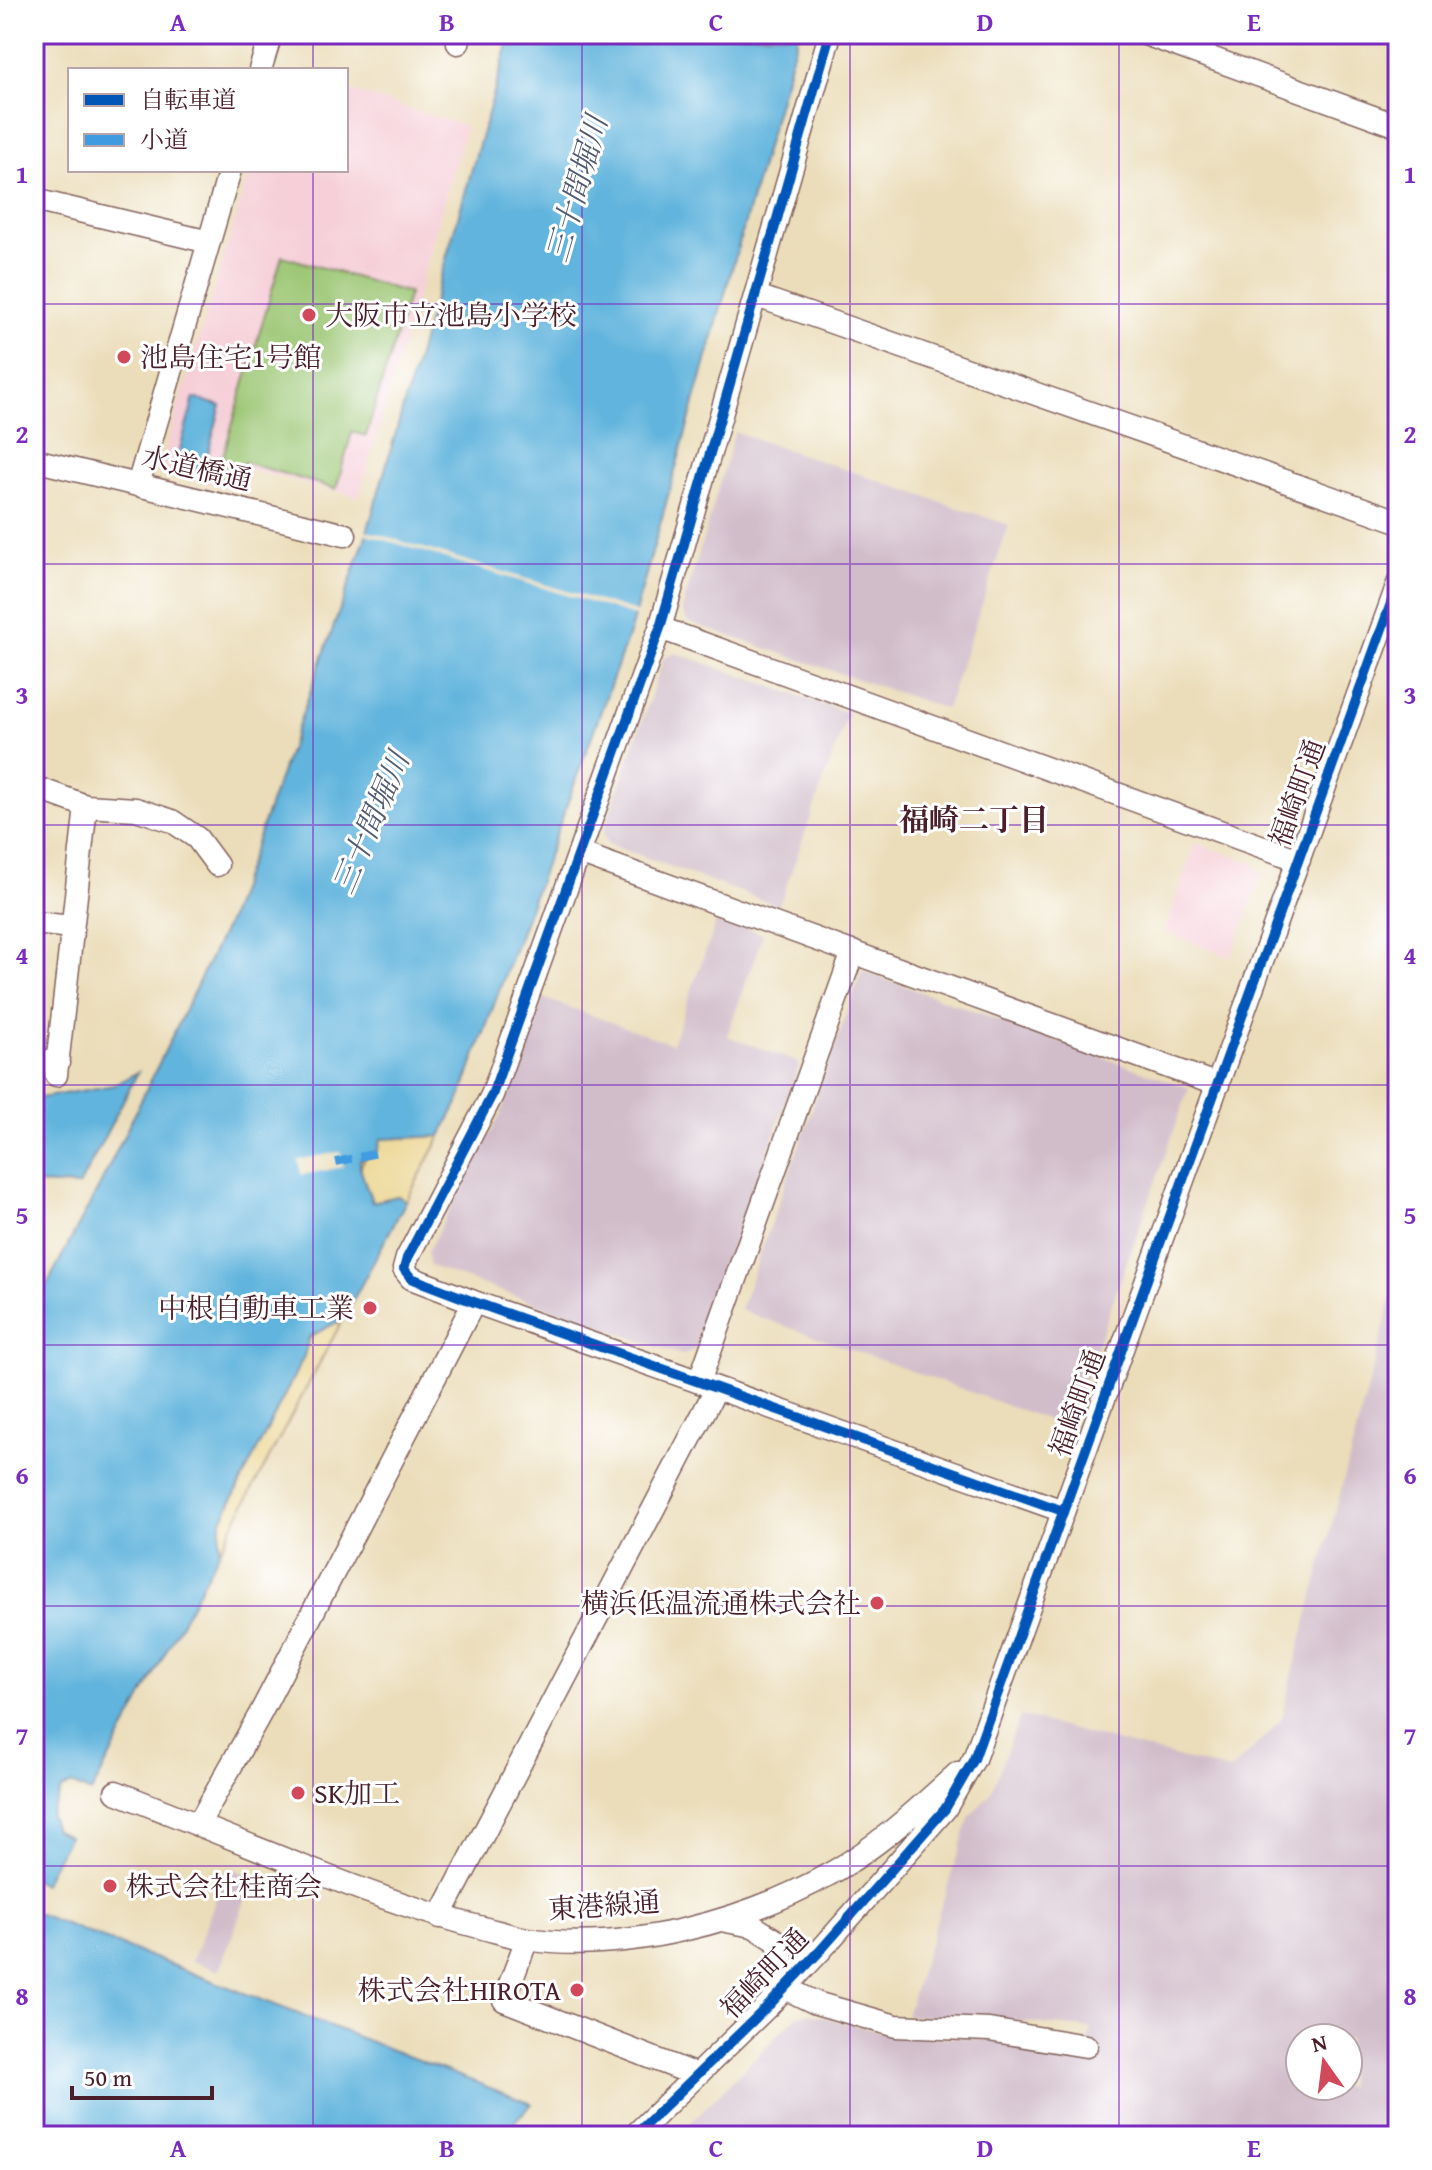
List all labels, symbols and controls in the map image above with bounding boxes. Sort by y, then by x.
text: A [170,2,187,41]
text: B [439,2,455,41]
text: C [709,2,723,41]
text: D [977,2,993,41]
text: E [1247,2,1261,41]
legend [68,68,348,172]
text: 自転車道 [140,82,236,117]
water label: 三十間堀川 [534,108,619,267]
text: 小道 [140,122,188,157]
text: 1 [15,154,29,193]
text: 1 [1403,154,1417,193]
place label: 大阪市立池島小学校 [325,294,577,335]
marker: 大阪市立池島小学校 [300,306,318,324]
place label: 池島住宅1号館 [140,336,321,377]
marker: 池島住宅1号館 [115,348,133,366]
text: 2 [15,414,29,453]
text: 2 [1403,414,1417,453]
street label: 水道橋通 [138,435,256,500]
text: 3 [15,675,29,714]
text: 3 [1403,675,1417,714]
street label: 福崎町通 [1258,733,1335,852]
water label: 三十間堀川 [321,742,421,900]
district label: 福崎二丁目 [899,797,1049,841]
text: 4 [15,935,29,974]
text: 4 [1403,935,1417,974]
text: 5 [15,1195,29,1234]
text: 5 [1403,1195,1417,1234]
place label: 中根自動車工業 [158,1287,354,1328]
marker: 中根自動車工業 [361,1299,379,1317]
street label: 福崎町通 [1038,1343,1115,1462]
text: 6 [15,1455,29,1494]
text: 6 [1403,1455,1417,1494]
place label: 横浜低温流通株式会社 [581,1582,861,1623]
marker: 横浜低温流通株式会社 [868,1594,886,1612]
text: 7 [15,1716,29,1755]
text: 7 [1403,1716,1417,1755]
place label: SK加工 [314,1772,400,1813]
marker: SK加工 [289,1784,307,1802]
place label: 株式会社桂商会 [126,1865,322,1906]
marker: 株式会社桂商会 [101,1877,119,1895]
street label: 東港線通 [547,1880,661,1929]
street label: 福崎町通 [710,1918,817,2027]
place label: 株式会社HIROTA [358,1969,561,2010]
text: 8 [15,1976,29,2015]
text: 8 [1403,1976,1417,2015]
marker: 株式会社HIROTA [568,1981,586,1999]
north arrow [1284,2022,1364,2102]
text: N [1308,2025,1330,2060]
scale bar [72,2050,212,2100]
text: 50 m [84,2060,132,2095]
text: A [170,2128,187,2167]
text: B [439,2128,455,2167]
text: C [709,2128,723,2167]
text: D [977,2128,993,2167]
text: E [1247,2128,1261,2167]

